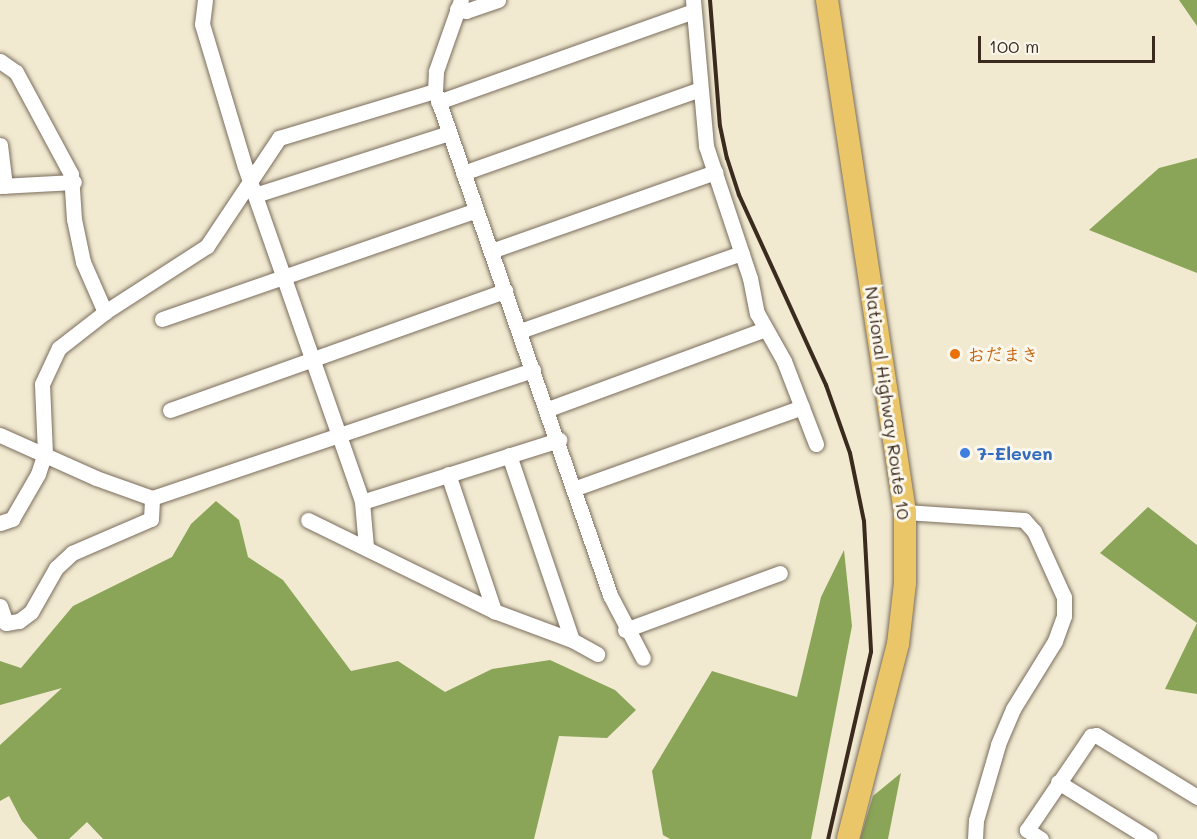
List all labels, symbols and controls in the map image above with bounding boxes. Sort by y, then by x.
scale bar [981,24,1158,62]
text: 100 m [989,34,1039,58]
street label: National Highway Route 10 [861,285,915,521]
place label: おだまき [967,343,1039,365]
marker: おだまき [948,347,962,361]
place label: 7-Eleven [977,442,1053,464]
marker: 7-Eleven [958,446,972,460]

